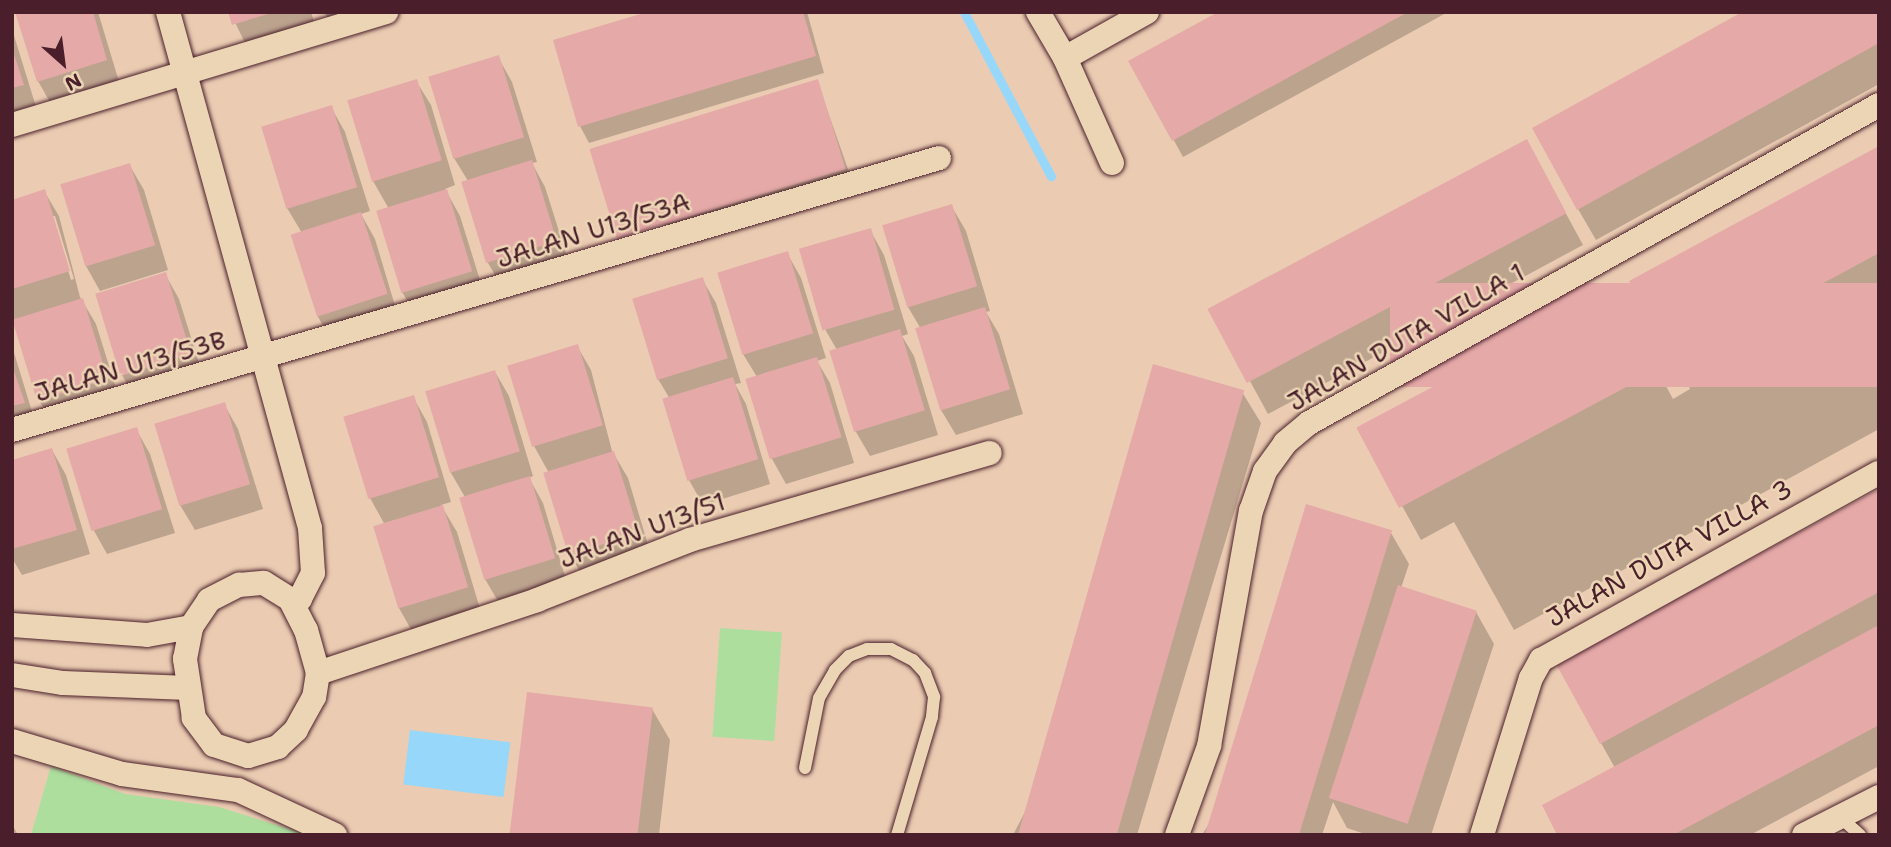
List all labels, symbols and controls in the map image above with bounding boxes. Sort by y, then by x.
north arrow [28,28,98,98]
text: N [61,67,86,97]
street label: JALAN U13/53A [492,186,694,274]
street label: JALAN DUTA VILLA 1 [1282,256,1530,418]
street label: JALAN U13/53B [31,324,229,408]
street label: JALAN DUTA VILLA 3 [1541,472,1797,634]
street label: JALAN U13/51 [554,485,730,575]

